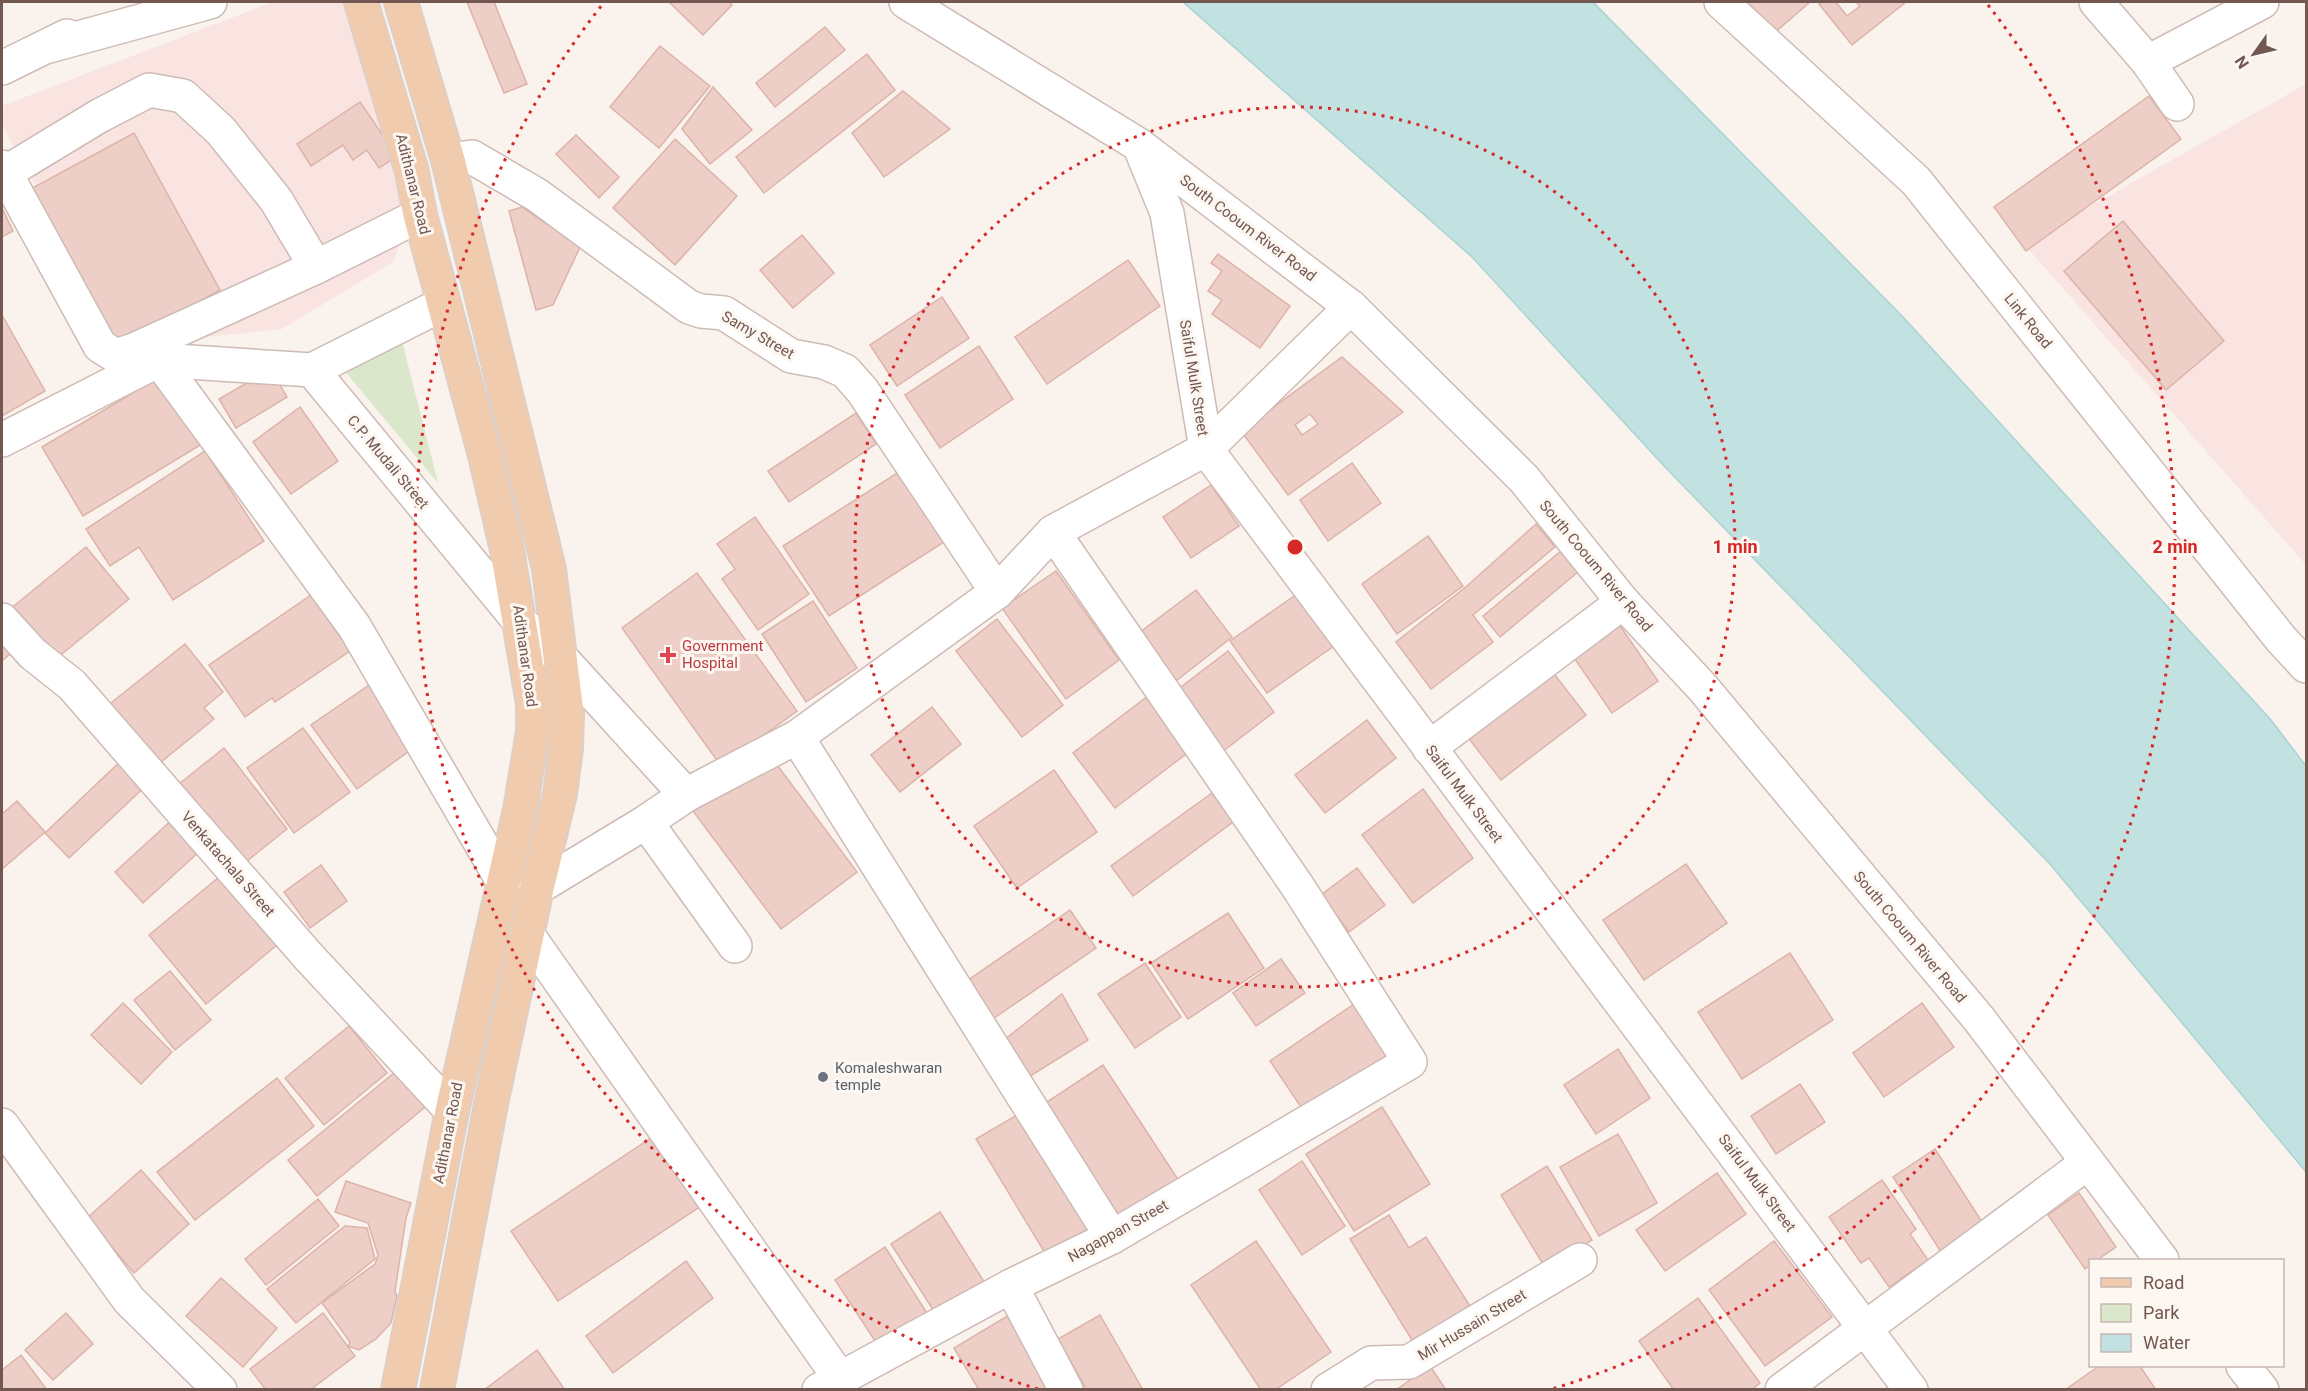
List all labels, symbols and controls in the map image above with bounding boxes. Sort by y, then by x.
north arrow [2224,24,2284,84]
text: N [2231,52,2253,72]
street label: Adithanar Road [392,132,434,236]
street label: South Cooum River Road [1176,171,1320,285]
street label: Link Road [2000,290,2056,352]
street label: Samy Street [719,307,797,363]
street label: Saiful Mulk Street [1176,319,1212,438]
street label: C.P. Mudali Street [343,411,433,513]
street label: South Cooum River Road [1536,497,1656,635]
text: 1 min [1712,536,1758,557]
text: 2 min [2152,536,2198,557]
centre of rings [1285,537,1305,557]
street label: Adithanar Road [509,604,541,708]
place label: Government Hospital [682,637,764,672]
marker: Government Hospital [659,646,677,664]
street label: Saiful Mulk Street [1421,742,1507,846]
street label: Venkatachala Street [177,808,279,920]
street label: South Cooum River Road [1850,868,1970,1006]
place label: Komaleshwaran temple [835,1059,942,1094]
marker: Komaleshwaran temple [816,1070,830,1084]
street label: Adithanar Road [429,1081,467,1185]
street label: Saiful Mulk Street [1714,1131,1800,1235]
street label: Nagappan Street [1065,1196,1171,1266]
legend [2089,1259,2284,1367]
text: Road [2143,1272,2184,1293]
street label: Mir Hussain Street [1414,1285,1530,1364]
text: Park [2143,1302,2180,1323]
text: Water [2143,1332,2190,1353]

